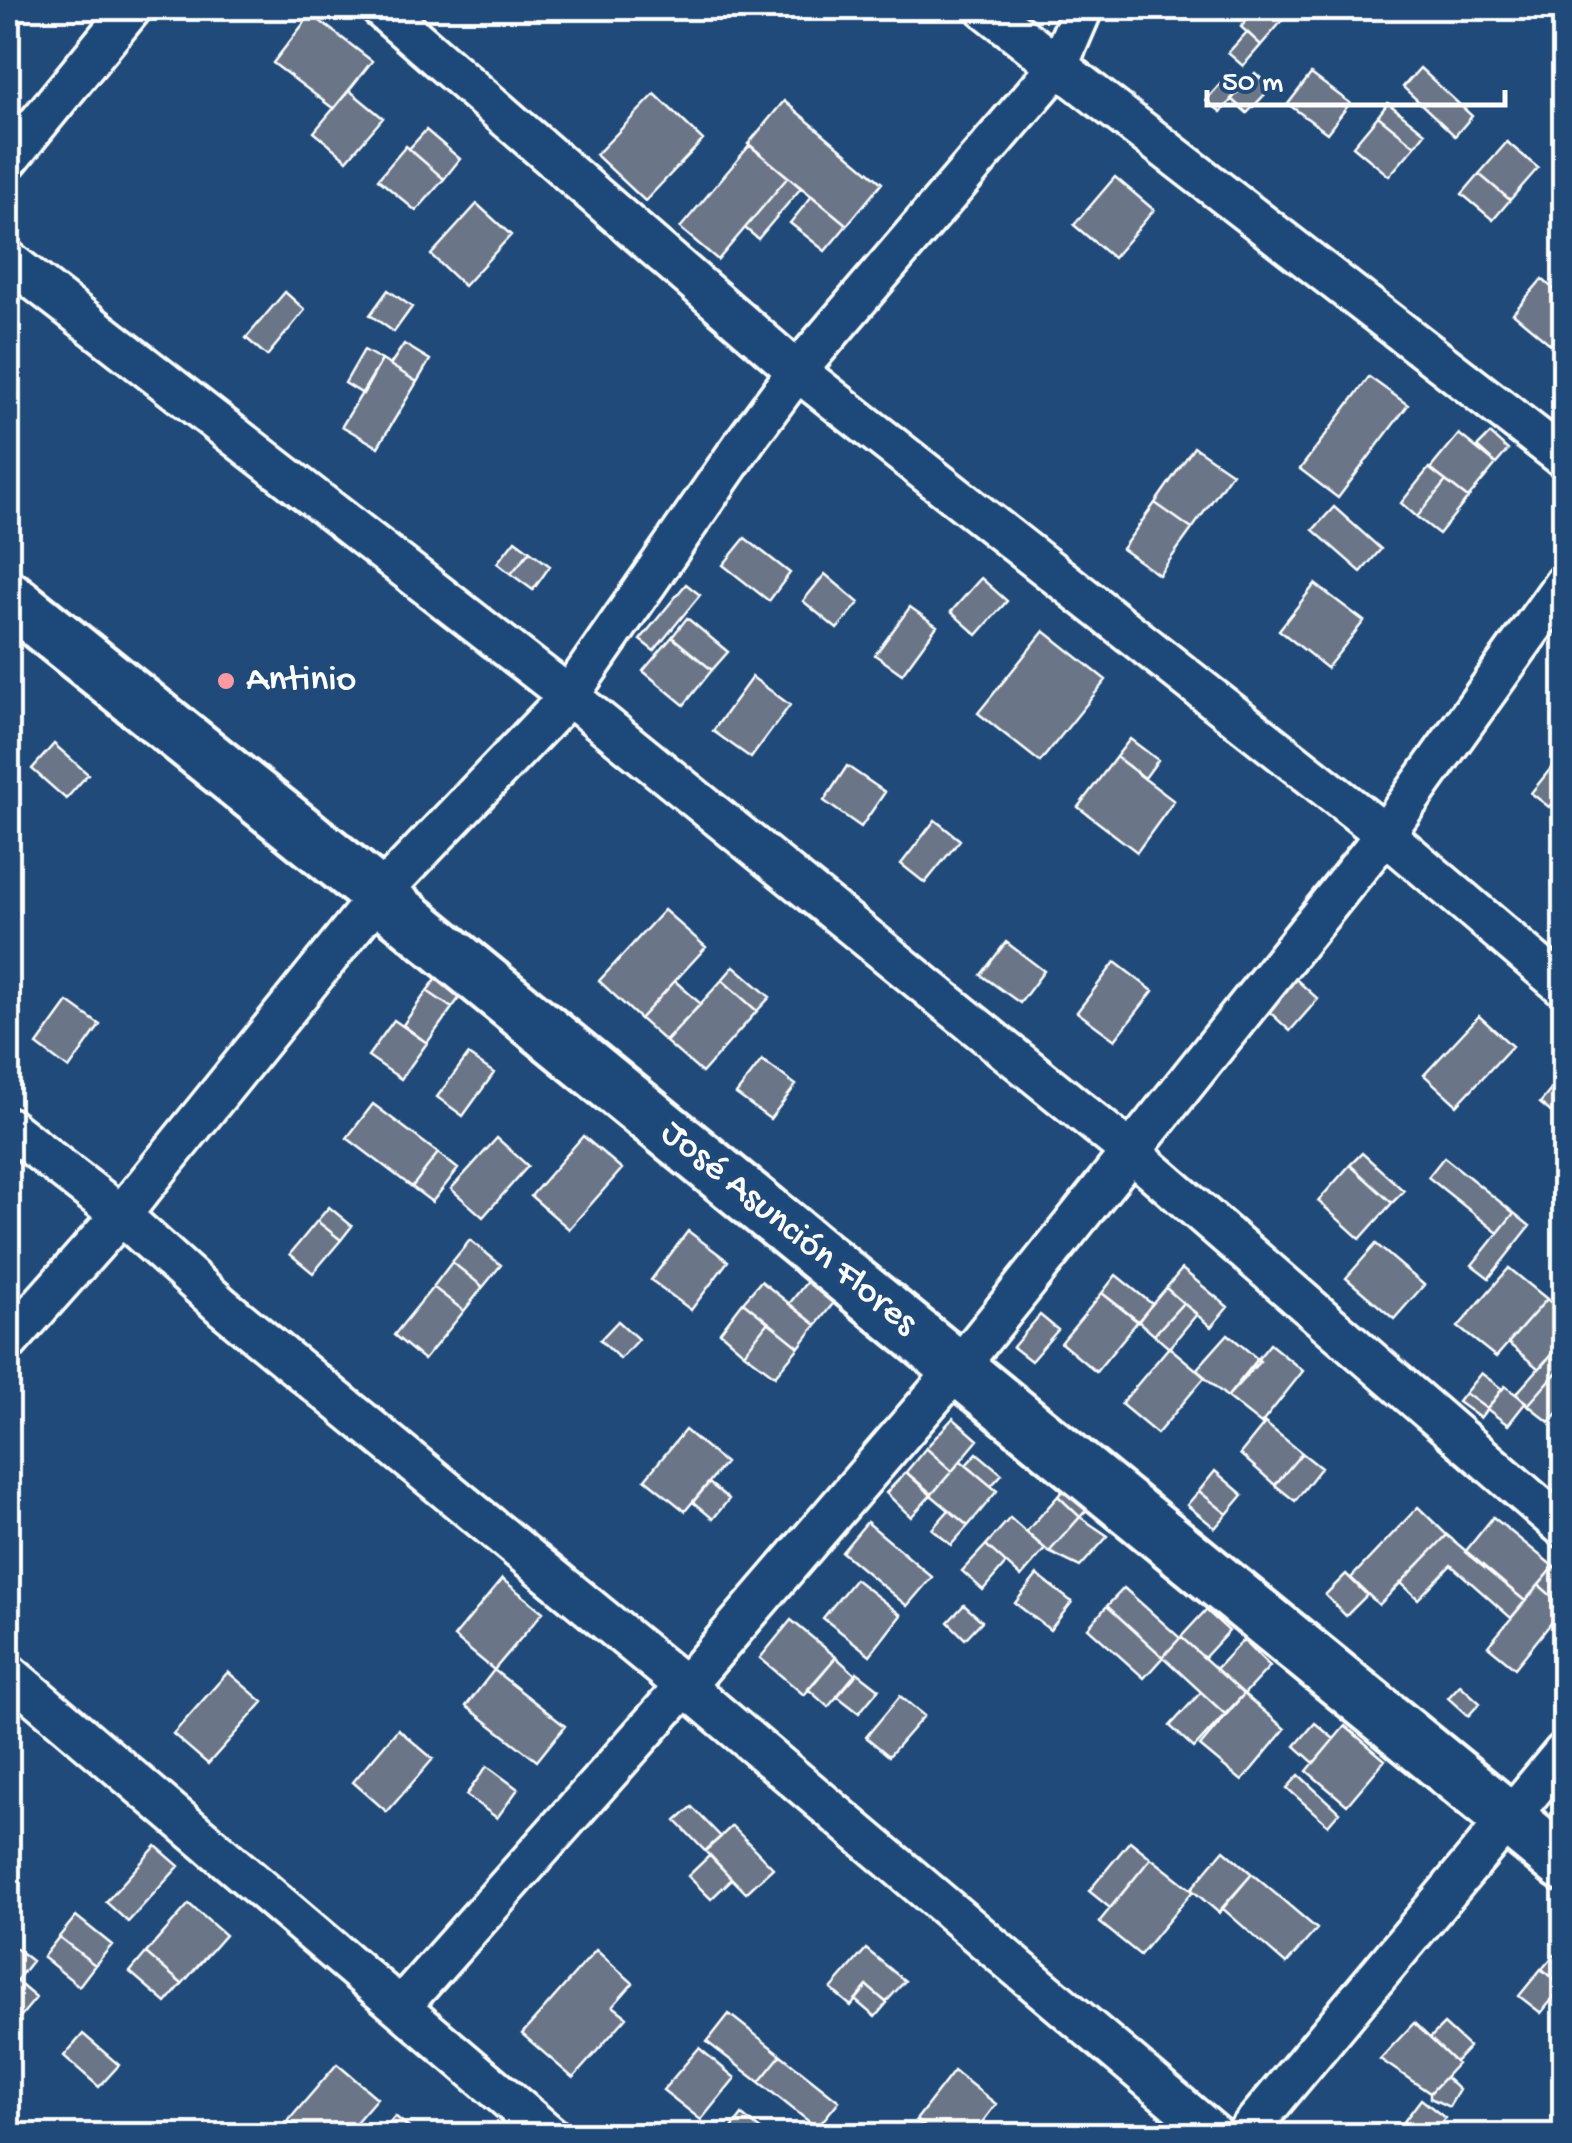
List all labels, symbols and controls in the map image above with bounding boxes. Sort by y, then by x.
scale bar [1207,45,1504,107]
text: 50 m [1222,67,1283,102]
place label: Antinio [246,659,356,703]
marker: Antinio [215,670,237,692]
street label: José Asunción Flores [651,1112,926,1347]

